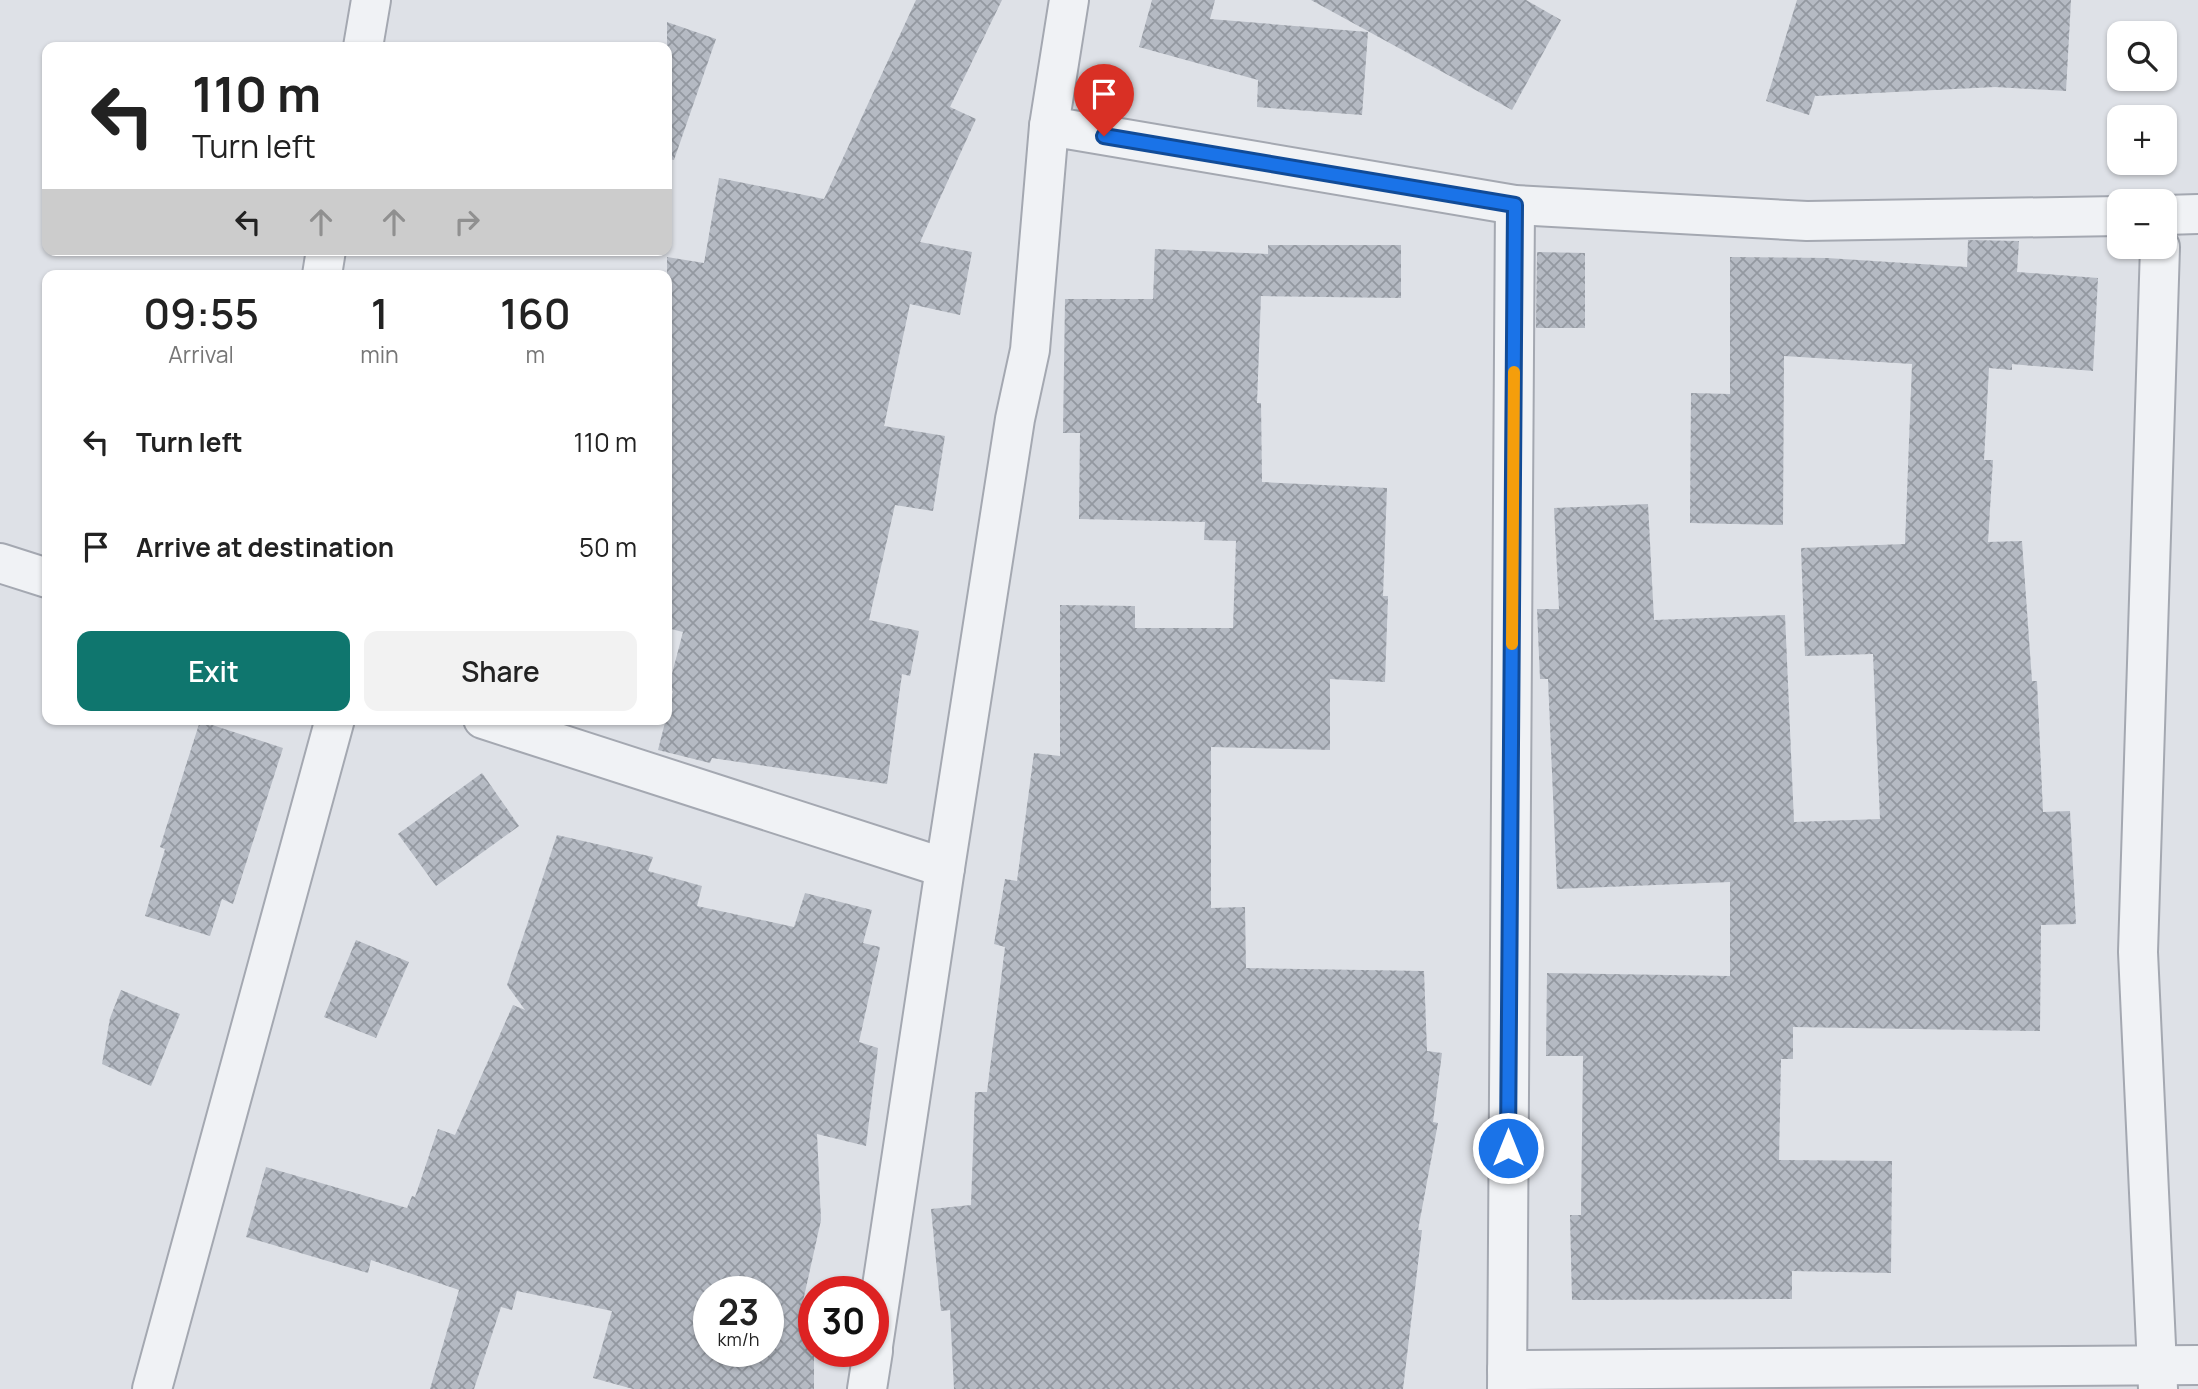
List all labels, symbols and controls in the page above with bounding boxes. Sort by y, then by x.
map controls [2107,21,2177,259]
button: search [2107,21,2177,91]
text: 110 m [192,60,321,127]
pin [1074,64,1134,136]
icon: left [77,70,168,161]
icon: arrive [1085,75,1123,113]
button: + [2107,105,2177,175]
text: Turn left [192,124,316,168]
button: − [2107,189,2177,259]
icon: left [229,203,267,241]
icon: ahead [302,203,340,241]
icon: ahead [375,203,413,241]
icon: right [448,203,486,241]
text: 09:55 [143,284,259,342]
text: 1 [371,284,388,342]
text: 160 [500,284,571,342]
text: Arrival [168,338,234,370]
text: min [360,338,399,370]
text: m [526,338,545,370]
icon: left [77,423,115,461]
text: Turn left [136,424,243,460]
text: 110 m [574,424,637,460]
icon: arrive [77,528,115,566]
text: Arrive at destination [136,529,394,565]
text: 50 m [579,529,637,565]
button: Exit [77,631,350,711]
button: Share [364,631,637,711]
position arrow [1471,1111,1545,1185]
speed limit sign: 30 [798,1276,889,1367]
text: 23 [718,1288,759,1336]
text: km/h [718,1327,759,1351]

